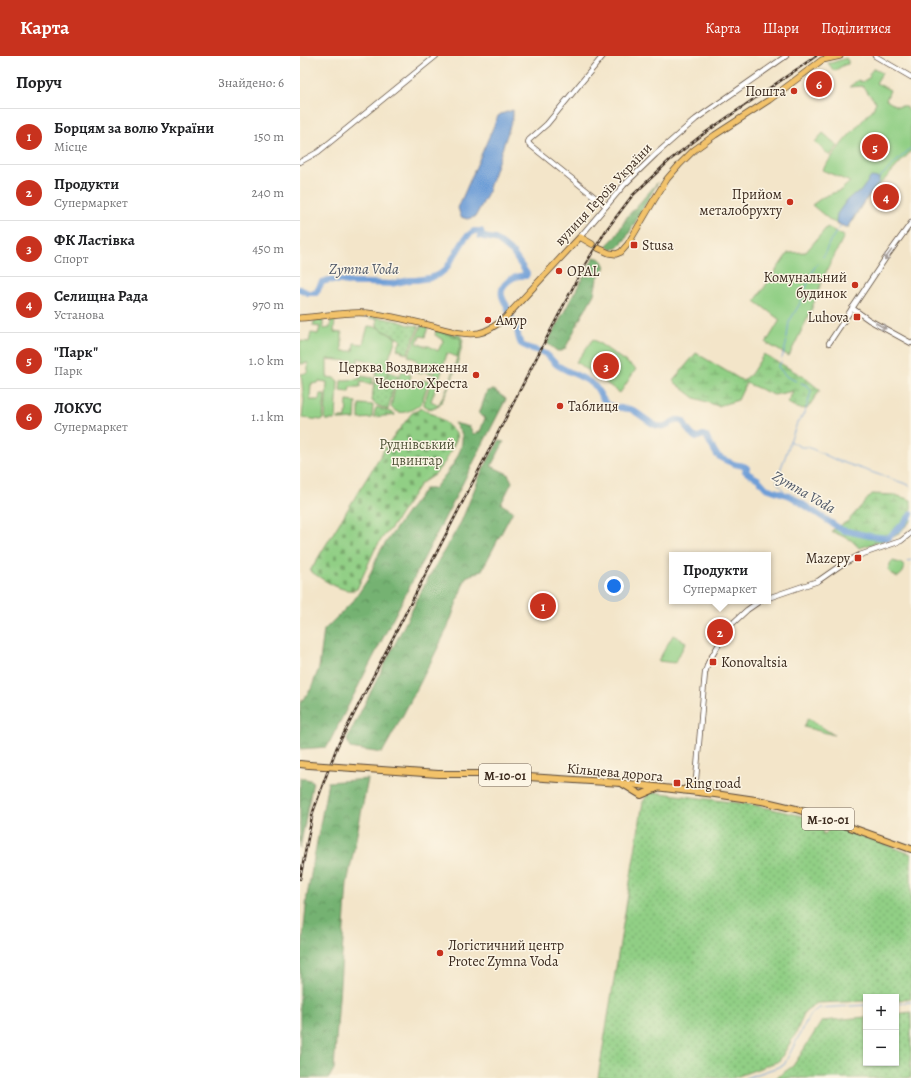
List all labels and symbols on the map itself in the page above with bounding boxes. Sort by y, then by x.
pin: 6 [806,69,832,99]
place label: Пошта [745,82,787,101]
marker: Пошта [789,86,799,96]
pin: 5 [862,132,888,162]
street label: вулиця Героїв України [551,139,656,250]
pin: 4 [873,182,899,212]
place label: Прийом металобрухту [699,185,783,220]
marker: Прийом металобрухту [785,197,795,207]
place label: Stusa [642,236,674,255]
marker: Stusa [629,240,639,250]
one-way arrow [884,249,892,260]
water label: Zymna Voda [329,259,399,279]
place label: OPAL [567,262,600,281]
marker: OPAL [554,266,564,276]
place label: Комунальний будинок [763,268,847,303]
marker: Комунальний будинок [850,280,860,290]
place label: Luhova [808,308,849,327]
place label: Амур [495,311,527,330]
marker: Luhova [852,312,862,322]
marker: Амур [483,315,493,325]
one-way arrow [875,323,887,331]
pin: 3 [593,351,619,381]
place label: Церква Воздвиження Чесного Хреста [338,358,469,393]
marker: Церква Воздвиження Чесного Хреста [471,370,481,380]
place label: Таблиця [568,397,619,416]
marker: Таблиця [555,401,565,411]
park label: Руднівський цвинтар [379,435,455,470]
water label: Zymna Voda [769,466,839,518]
place label: Mazepy [806,549,851,568]
marker: Mazepy [853,553,863,563]
your location [604,576,624,596]
pin: 1 [530,591,556,621]
pin: 2 [707,617,733,647]
place label: Konovaltsia [721,653,788,672]
marker: Konovaltsia [708,657,718,667]
street label: Кільцева дорога [566,759,664,786]
road number: М-10-01 [479,764,531,786]
place label: Ring road [685,774,742,793]
marker: Ring road [672,778,682,788]
road number: М-10-01 [802,808,854,830]
place label: Логістичний центр Protec Zymna Voda [448,936,564,971]
marker: Логістичний центр Protec Zymna Voda [435,948,445,958]

